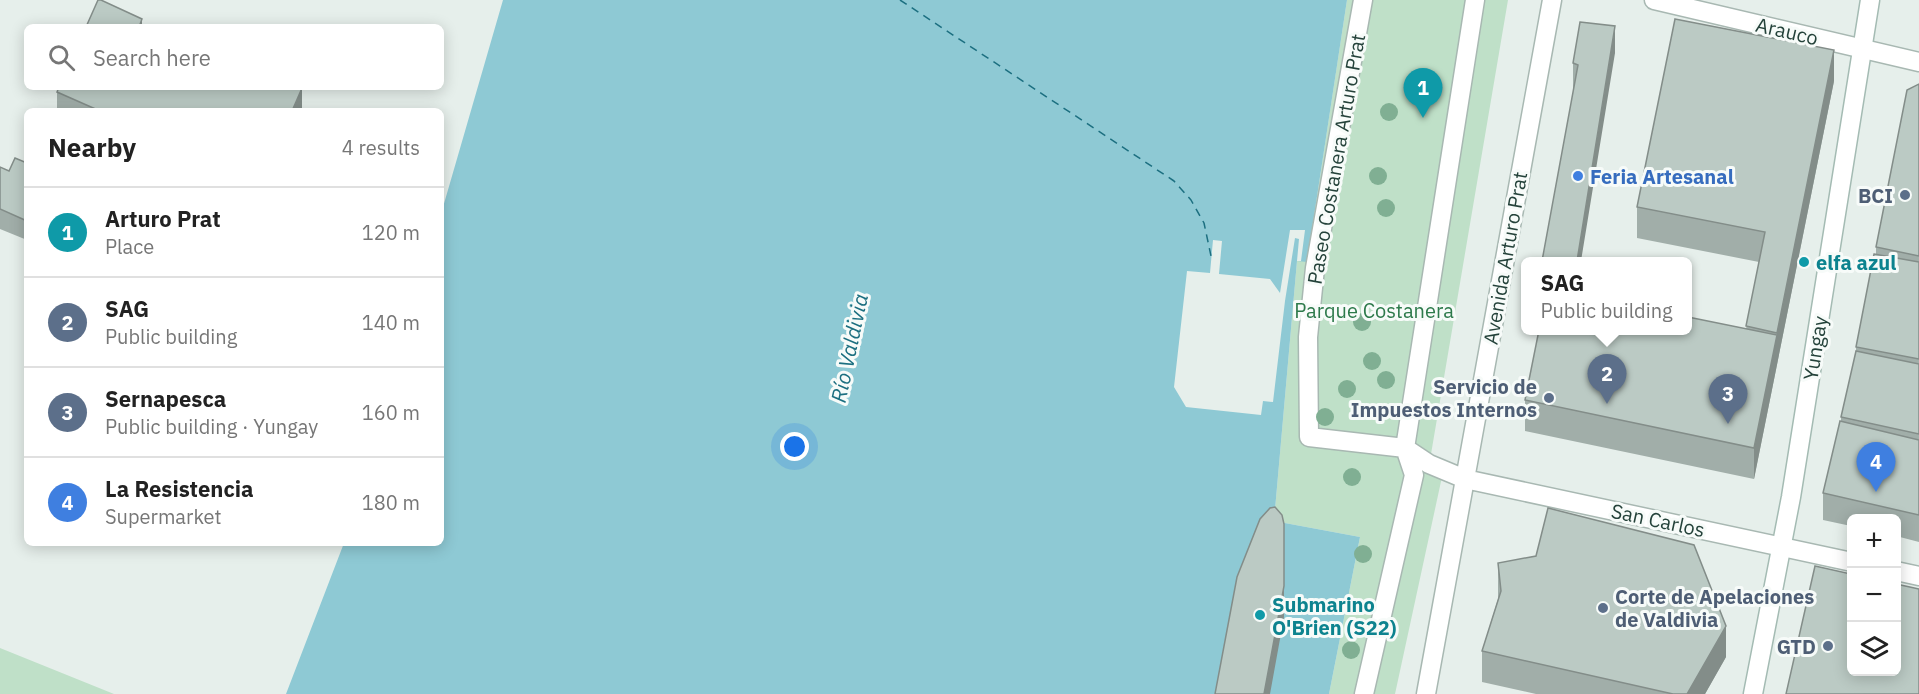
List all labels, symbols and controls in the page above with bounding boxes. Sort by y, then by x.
street label: Arauco [1753,11,1821,51]
search box [24,24,444,90]
street label: Paseo Costanera Arturo Prat [1301,32,1371,286]
icon: search [45,41,78,74]
text: Search here [93,43,211,72]
pin: 1 [1404,68,1442,118]
text: Nearby [48,130,136,164]
text: 4 results [342,134,420,161]
place label: Feria Artesanal [1590,163,1734,190]
street label: Avenida Arturo Prat [1477,169,1533,347]
marker: Feria Artesanal [1571,169,1585,183]
place label: BCI [1858,182,1893,209]
marker: BCI [1898,188,1912,202]
text: Arturo Prat [105,204,221,233]
text: 1 [62,219,74,246]
text: 120 m [362,219,420,246]
text: Place [105,233,154,260]
place label: elfa azul [1816,249,1896,276]
marker: elfa azul [1797,255,1811,269]
popup [1521,257,1692,335]
text: SAG [1540,268,1584,297]
water label: Río Valdivia [824,291,874,405]
text: SAG [105,294,149,323]
park label: Parque Costanera [1294,297,1454,324]
text: Public building [1540,297,1673,324]
text: 2 [62,309,74,336]
text: 140 m [362,309,420,336]
street label: Yungay [1797,314,1833,382]
text: Public building [105,323,237,350]
pin: 2 [1588,354,1626,404]
place label: Servicio de Impuestos Internos [1351,373,1537,423]
pin: 3 [1708,374,1748,424]
text: Sernapesca [105,384,226,413]
marker: Servicio de Impuestos Internos [1542,391,1556,405]
text: 3 [62,399,74,426]
text: 160 m [362,399,420,426]
text: Public building · Yungay [105,413,318,440]
your location [780,432,809,461]
pin: 4 [1856,442,1896,492]
text: La Resistencia [105,474,254,503]
text: 4 [62,489,74,516]
text: 180 m [362,489,420,516]
street label: San Carlos [1609,497,1707,543]
text: Supermarket [105,503,222,530]
map controls [1847,514,1901,676]
button: + [1847,514,1901,568]
button: − [1847,568,1901,622]
place label: Corte de Apelaciones de Valdivia [1615,583,1814,633]
place label: Submarino O'Brien (S22) [1272,591,1397,641]
marker: Corte de Apelaciones de Valdivia [1596,601,1610,615]
marker: Submarino O'Brien (S22) [1253,608,1267,622]
button: layers [1847,622,1901,676]
place label: GTD [1777,633,1816,660]
marker: GTD [1821,639,1835,653]

